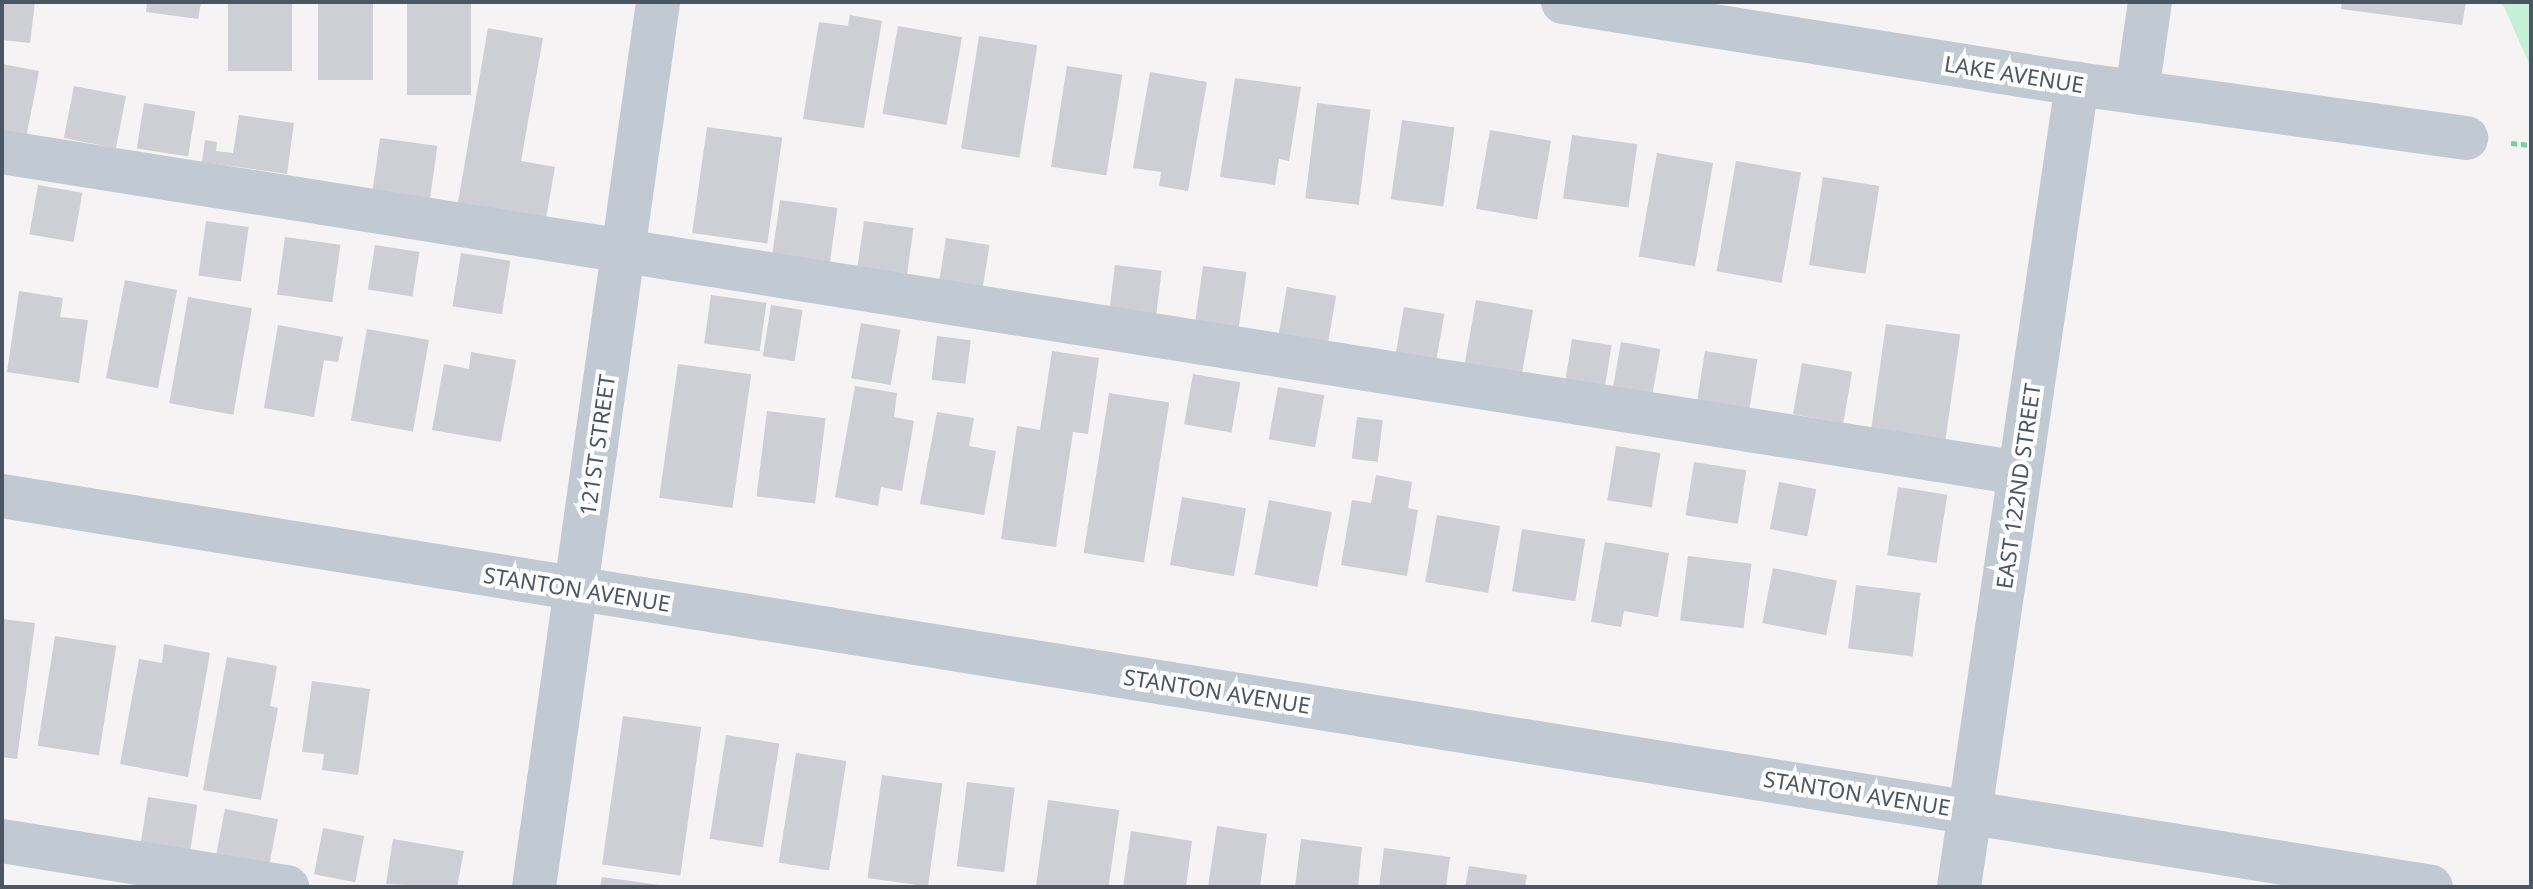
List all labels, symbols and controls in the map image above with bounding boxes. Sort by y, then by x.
street label: LAKE AVENUE [1942,50,2086,98]
street label: 121ST STREET [574,373,620,517]
street label: EAST 122ND STREET [1991,382,2045,590]
street label: STANTON AVENUE [482,561,672,617]
street label: STANTON AVENUE [1122,663,1312,719]
street label: STANTON AVENUE [1762,765,1952,821]

